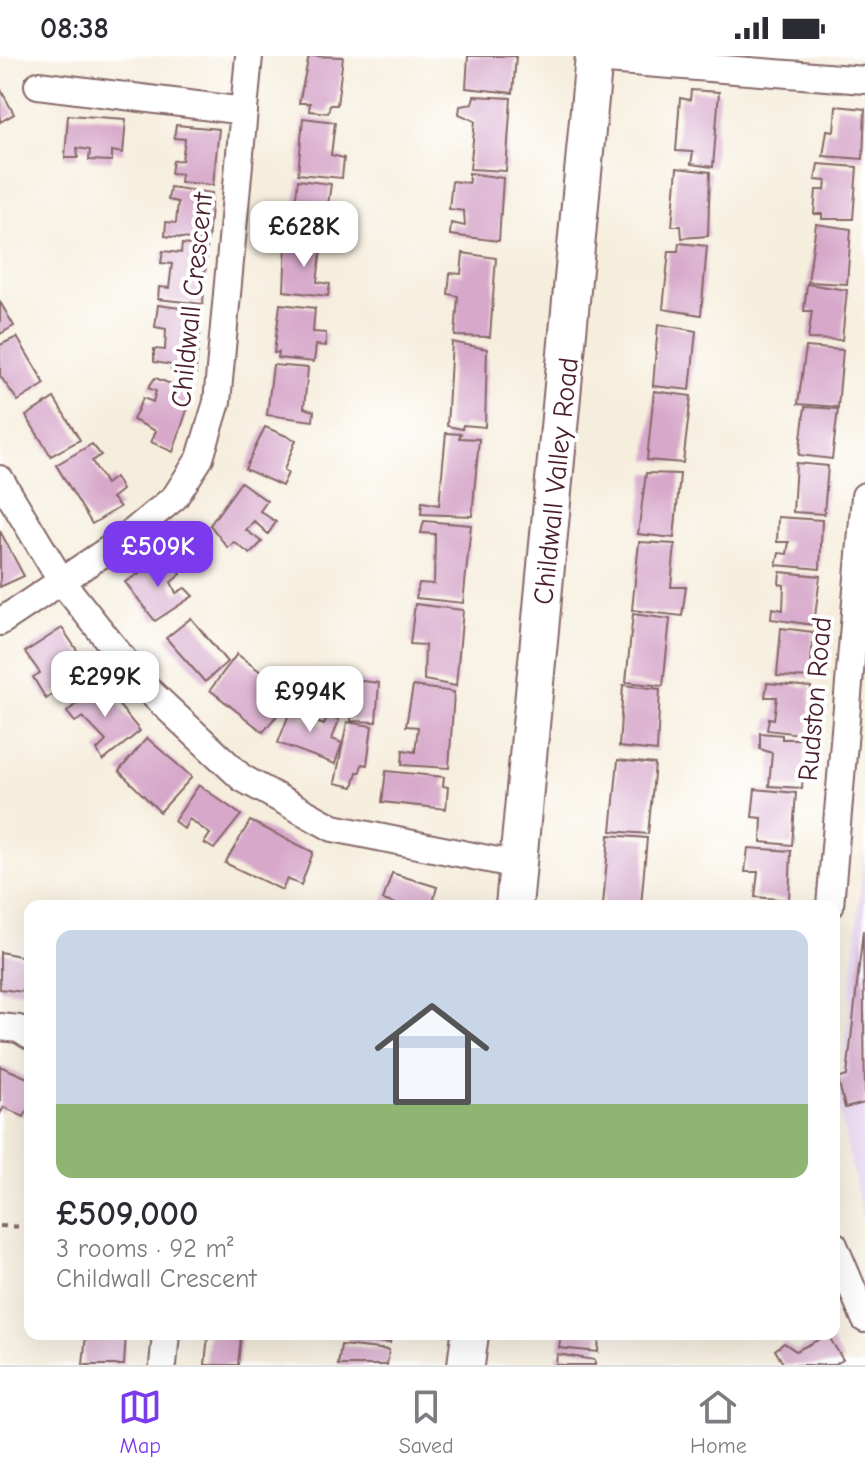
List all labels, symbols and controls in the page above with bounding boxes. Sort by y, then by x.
text: 08:38 [40,11,109,46]
street label: Childwall Crescent [165,190,219,409]
pin: £628K [248,201,360,269]
text: £628K [268,212,340,242]
street label: Childwall Valley Road [527,356,585,606]
pin: £509K [102,521,214,589]
text: £509K [121,532,195,562]
street label: Rudston Road [792,616,838,782]
pin: £299K [49,651,161,719]
text: £299K [69,662,141,692]
pin: £994K [254,666,366,734]
text: £994K [274,677,346,707]
icon: home [360,982,504,1126]
text: £509,000 [56,1194,199,1234]
text: 3 rooms · 92 m² [56,1234,234,1264]
text: Childwall Crescent [56,1264,257,1294]
tab: Map [118,1385,162,1459]
tab: Saved [399,1385,454,1459]
tab: Home [690,1385,747,1459]

